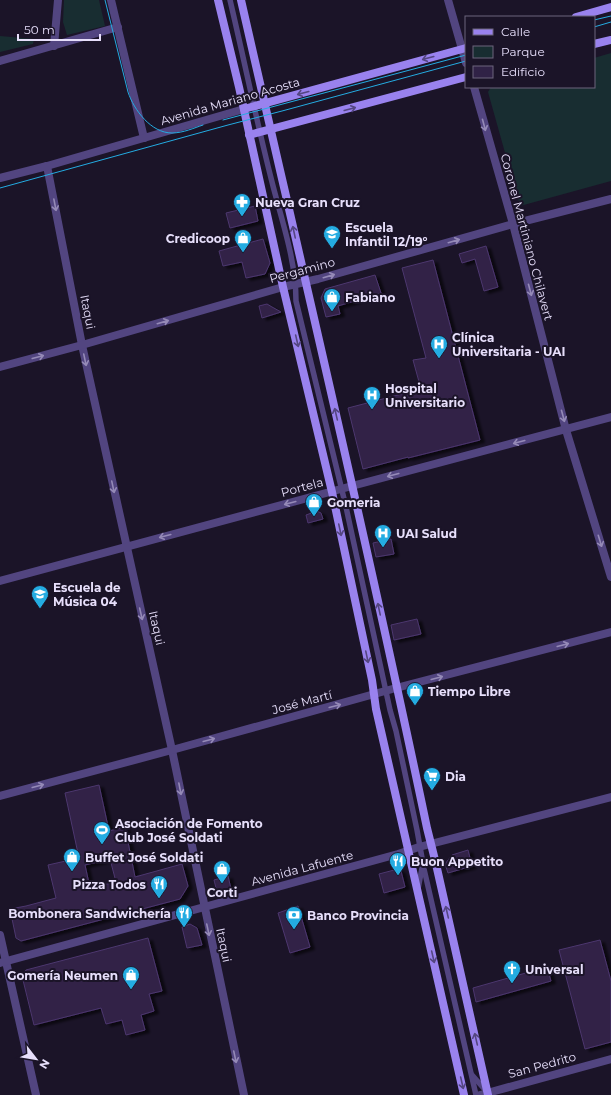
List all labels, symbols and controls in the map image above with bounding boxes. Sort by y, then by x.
scale bar [18,16,100,42]
legend [465,16,595,88]
text: 50 m [24,22,55,37]
text: Calle [501,24,530,39]
text: Parque [501,44,545,59]
one-way arrow [422,55,435,62]
text: Edificio [501,64,545,79]
street label: Avenida Mariano Acosta [159,74,301,128]
one-way arrow [297,90,310,97]
one-way arrow [343,105,356,112]
one-way arrow [481,118,488,131]
street label: Coronel Martiniano Chilavert [497,152,557,322]
pharmacy icon: Nueva Gran Cruz [232,192,252,217]
place label: Nueva Gran Cruz [255,195,360,210]
one-way arrow [51,198,59,211]
place label: Escuela Infantil 12/19° [345,220,428,249]
school or university icon: Escuela Infantil 12/19° [322,224,342,249]
one-way arrow [290,226,298,239]
shop icon: Credicoop [233,228,253,253]
place label: Credicoop [166,231,230,246]
one-way arrow [447,237,460,244]
street label: Pergamino [268,254,336,286]
one-way arrow [322,272,335,279]
one-way arrow [527,284,534,297]
shop icon: Fabiano [322,287,342,312]
place label: Fabiano [345,290,396,305]
street label: Itaqui [77,294,99,330]
one-way arrow [156,318,169,325]
place label: Clínica Universitaria - UAI [452,330,565,359]
one-way arrow [293,334,301,347]
hospital icon: Clínica Universitaria - UAI [429,334,449,359]
one-way arrow [31,352,44,360]
one-way arrow [82,353,90,366]
place label: Hospital Universitario [385,381,465,410]
hospital icon: Hospital Universitario [362,385,382,410]
one-way arrow [332,407,340,420]
one-way arrow [559,409,567,422]
one-way arrow [513,439,526,446]
one-way arrow [387,472,400,479]
street label: Portela [279,474,325,500]
one-way arrow [110,480,118,493]
shop icon: Gomeria [304,492,324,517]
place label: Gomeria [327,495,380,510]
one-way arrow [284,500,297,507]
one-way arrow [337,523,345,536]
hospital icon: UAI Salud [373,523,393,548]
place label: UAI Salud [396,526,457,541]
one-way arrow [158,533,171,540]
one-way arrow [597,534,604,547]
place label: Escuela de Música 04 [53,580,121,609]
school or university icon: Escuela de Música 04 [30,584,50,609]
one-way arrow [375,603,383,616]
one-way arrow [138,607,146,620]
street label: Itaqui [146,609,168,647]
one-way arrow [556,641,569,648]
one-way arrow [363,650,371,663]
one-way arrow [430,673,443,681]
shop icon: Tiempo Libre [405,681,425,706]
place label: Tiempo Libre [428,684,511,699]
street label: José Martí [269,687,334,717]
one-way arrow [328,701,341,709]
one-way arrow [203,736,216,743]
supermarket icon: Dia [422,766,442,791]
place label: Dia [445,769,466,784]
one-way arrow [31,781,44,789]
one-way arrow [176,782,184,795]
place label: Asociación de Fomento Club José Soldati [114,816,263,845]
sports icon: Asociación de Fomento Club José Soldati [92,820,112,845]
shop icon: Buffet José Soldati [62,847,82,872]
street label: Avenida Lafuente [249,847,355,889]
place label: Buffet José Soldati [85,850,203,865]
restaurant icon: Buon Appetito [388,851,408,876]
place label: Buon Appetito [411,854,503,869]
shop icon: Corti [212,859,232,884]
restaurant icon: Pizza Todos [149,874,169,899]
place label: Pizza Todos [73,877,147,892]
place label: Corti [207,885,237,900]
restaurant icon: Bombonera Sandwichería [174,903,194,928]
bank icon: Banco Provincia [284,905,304,930]
place label: Bombonera Sandwichería [8,906,171,921]
one-way arrow [443,906,451,919]
place label: Banco Provincia [307,908,409,923]
one-way arrow [205,923,213,936]
street label: Itaqui [213,926,235,964]
one-way arrow [429,950,437,963]
church icon: Universal [502,959,522,984]
place label: Universal [525,962,584,977]
shop icon: Gomería Neumen [121,965,141,990]
place label: Gomería Neumen [7,968,118,983]
one-way arrow [471,1033,479,1046]
north arrow [16,1039,56,1079]
street label: San Pedrito [506,1049,578,1081]
one-way arrow [232,1050,240,1063]
text: N [36,1057,53,1072]
one-way arrow [458,1077,466,1090]

